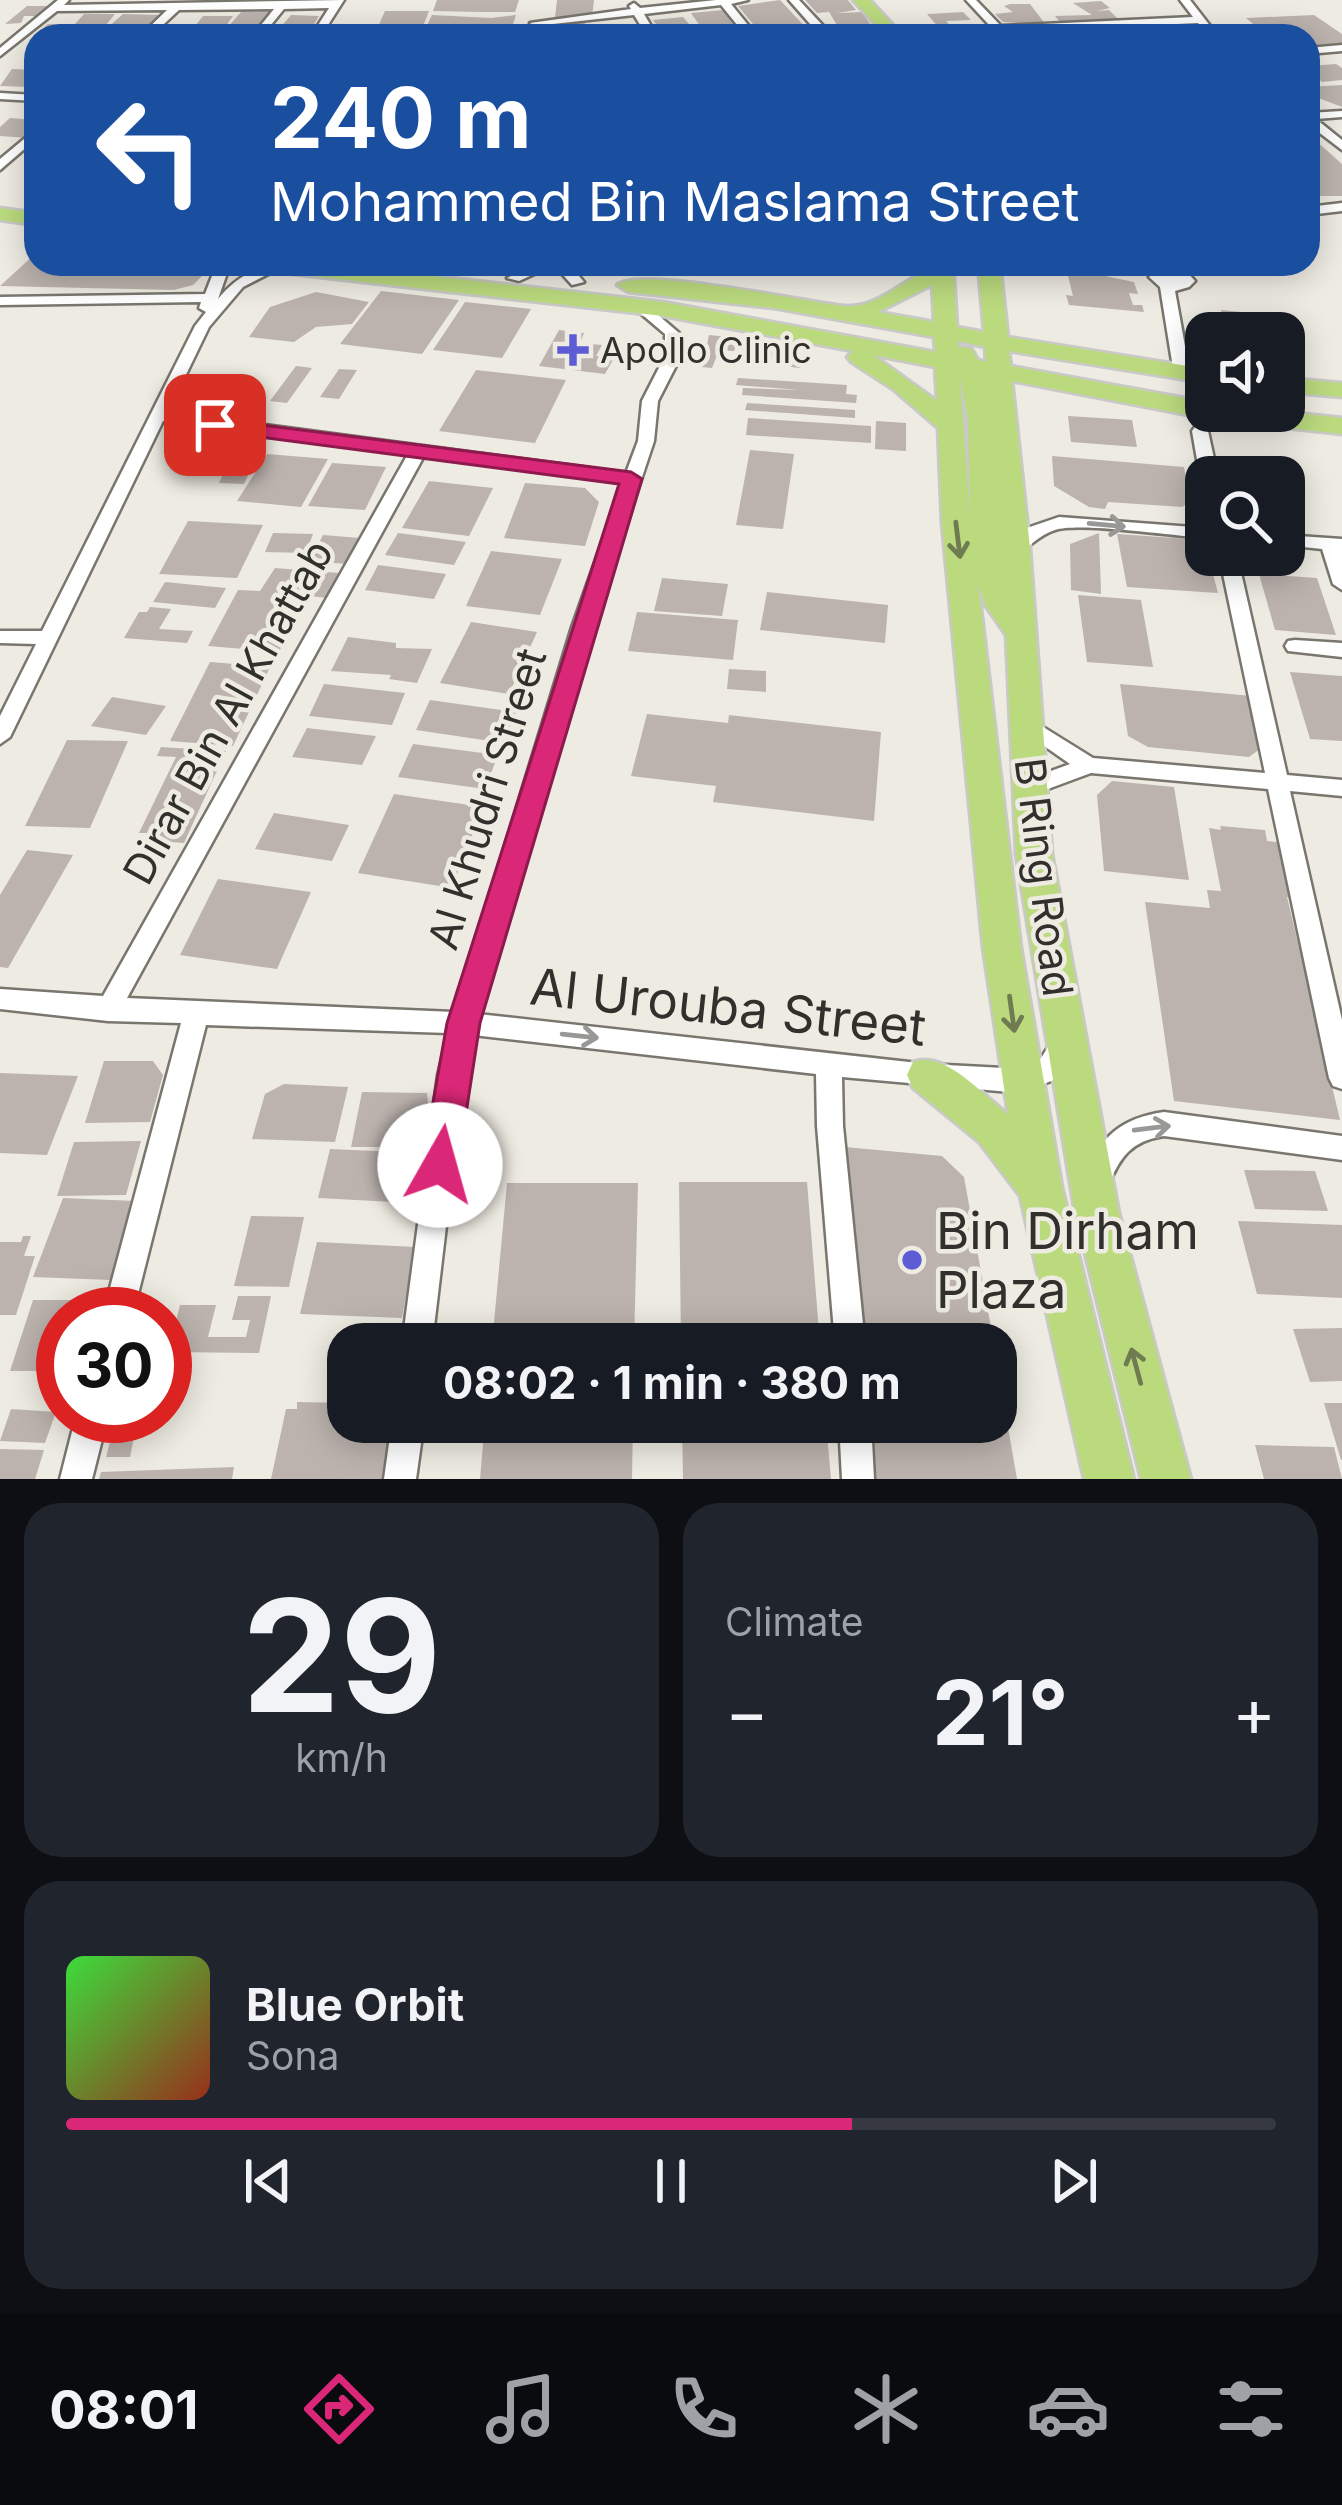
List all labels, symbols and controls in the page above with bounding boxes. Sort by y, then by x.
text: 240 m [270,67,532,168]
icon: left [72,72,228,228]
text: Mohammed Bin Maslama Street [270,169,1079,234]
map controls [1185,312,1305,576]
button: sound [1185,312,1305,432]
place label: Apollo Clinic [600,328,812,372]
marker: Apollo Clinic [557,334,589,366]
pin [164,374,266,476]
icon: arrive [182,392,248,458]
button: search [1185,456,1305,576]
one-way arrow [1087,513,1126,536]
one-way arrow [948,520,970,559]
street label: Dirar Bin Al Khattab [112,531,343,893]
street label: Al Khudri Street [417,642,556,955]
street label: B Ring Road [1005,755,1084,999]
street label: Al Urouba Street [527,955,929,1058]
one-way arrow [1001,994,1024,1033]
one-way arrow [559,1025,598,1048]
position arrow [377,1102,503,1228]
one-way arrow [1132,1116,1171,1138]
place label: Bin Dirham Plaza [936,1200,1199,1320]
marker: Bin Dirham Plaza [899,1247,925,1273]
speed limit sign: 30 [36,1287,192,1443]
one-way arrow [1124,1347,1146,1385]
text: 08:02 · 1 min · 380 m [443,1355,901,1410]
text: 29 [242,1561,441,1750]
text: Climate [725,1598,864,1645]
text: 21° [932,1658,1069,1767]
text: − [725,1672,769,1752]
text: + [1232,1672,1276,1752]
text: km/h [295,1734,388,1781]
text: Blue Orbit [246,1977,464,2032]
text: Sona [246,2032,339,2079]
icon: previous [235,2148,301,2214]
icon: pause [638,2148,704,2214]
icon: next [1041,2148,1107,2214]
icon: directions [297,2367,381,2451]
icon: music [479,2367,563,2451]
icon: phone [662,2367,746,2451]
icon: climate [844,2367,928,2451]
icon: car [1026,2367,1110,2451]
icon: filters [1209,2367,1293,2451]
text: 08:01 [49,2377,198,2442]

